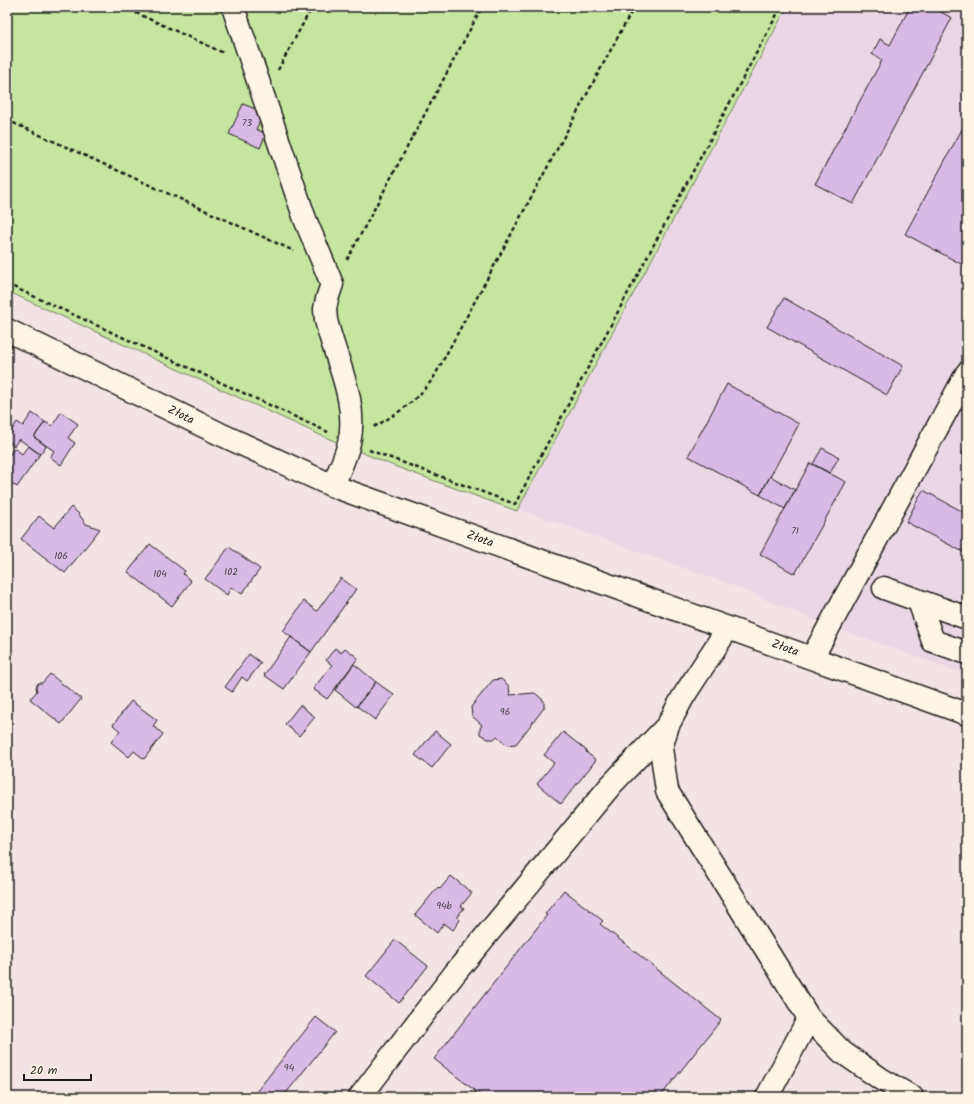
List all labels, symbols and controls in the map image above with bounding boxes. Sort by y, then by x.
house number: 73 [242,115,252,131]
street label: Złota [164,400,198,430]
house number: 71 [791,523,799,539]
street label: Złota [464,525,497,553]
house number: 106 [54,548,68,564]
house number: 102 [224,564,238,580]
house number: 104 [153,566,167,582]
street label: Złota [769,634,802,662]
house number: 96 [500,704,510,720]
house number: 94b [436,898,453,914]
scale bar [24,1056,91,1082]
house number: 94 [284,1060,295,1076]
text: 20 m [30,1061,58,1080]

